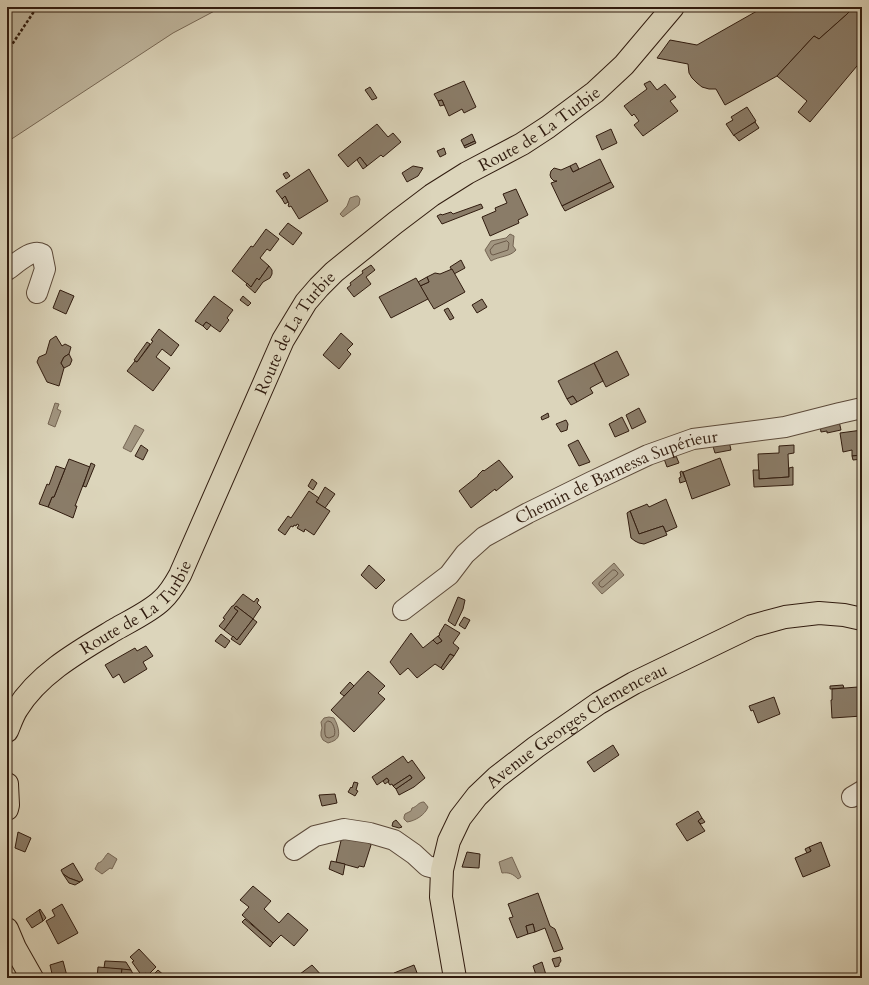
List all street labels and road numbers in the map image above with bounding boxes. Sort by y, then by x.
street label: Route de La Turbie [474,81,605,177]
street label: Route de La Turbie [249,266,340,398]
street label: Chemin de Barnessa Supérieur [511,424,720,530]
street label: Route de La Turbie [75,556,197,660]
street label: Avenue Georges Clemenceau [481,657,671,793]

